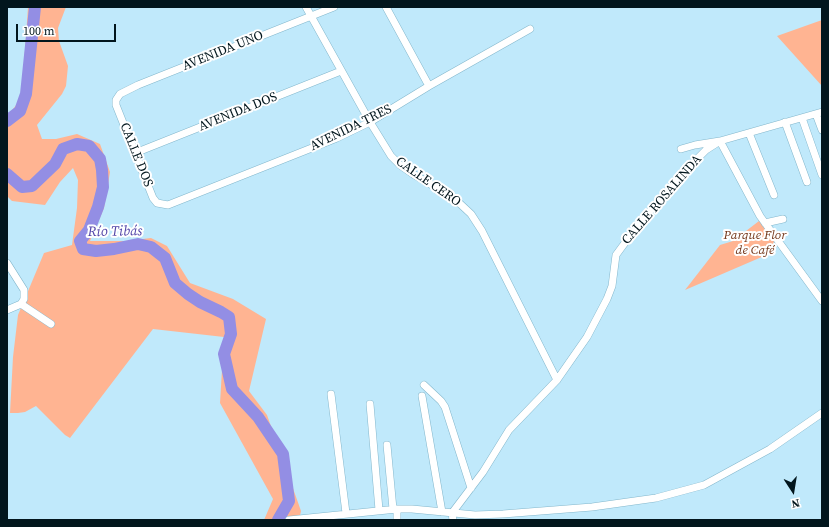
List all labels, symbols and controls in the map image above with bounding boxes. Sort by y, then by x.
scale bar [18,16,118,42]
text: 100 m [23,23,55,39]
street label: AVENIDA UNO [180,28,266,74]
street label: AVENIDA DOS [196,89,280,135]
street label: AVENIDA TRES [308,102,394,154]
street label: CALLE DOS [116,121,156,189]
street label: CALLE ROSALINDA [619,152,705,248]
street label: CALLE CERO [392,154,464,210]
water label: Río Tibás [88,223,142,241]
park label: Parque Flor de Café [724,228,786,259]
north arrow [773,471,813,511]
text: N [790,495,801,511]

